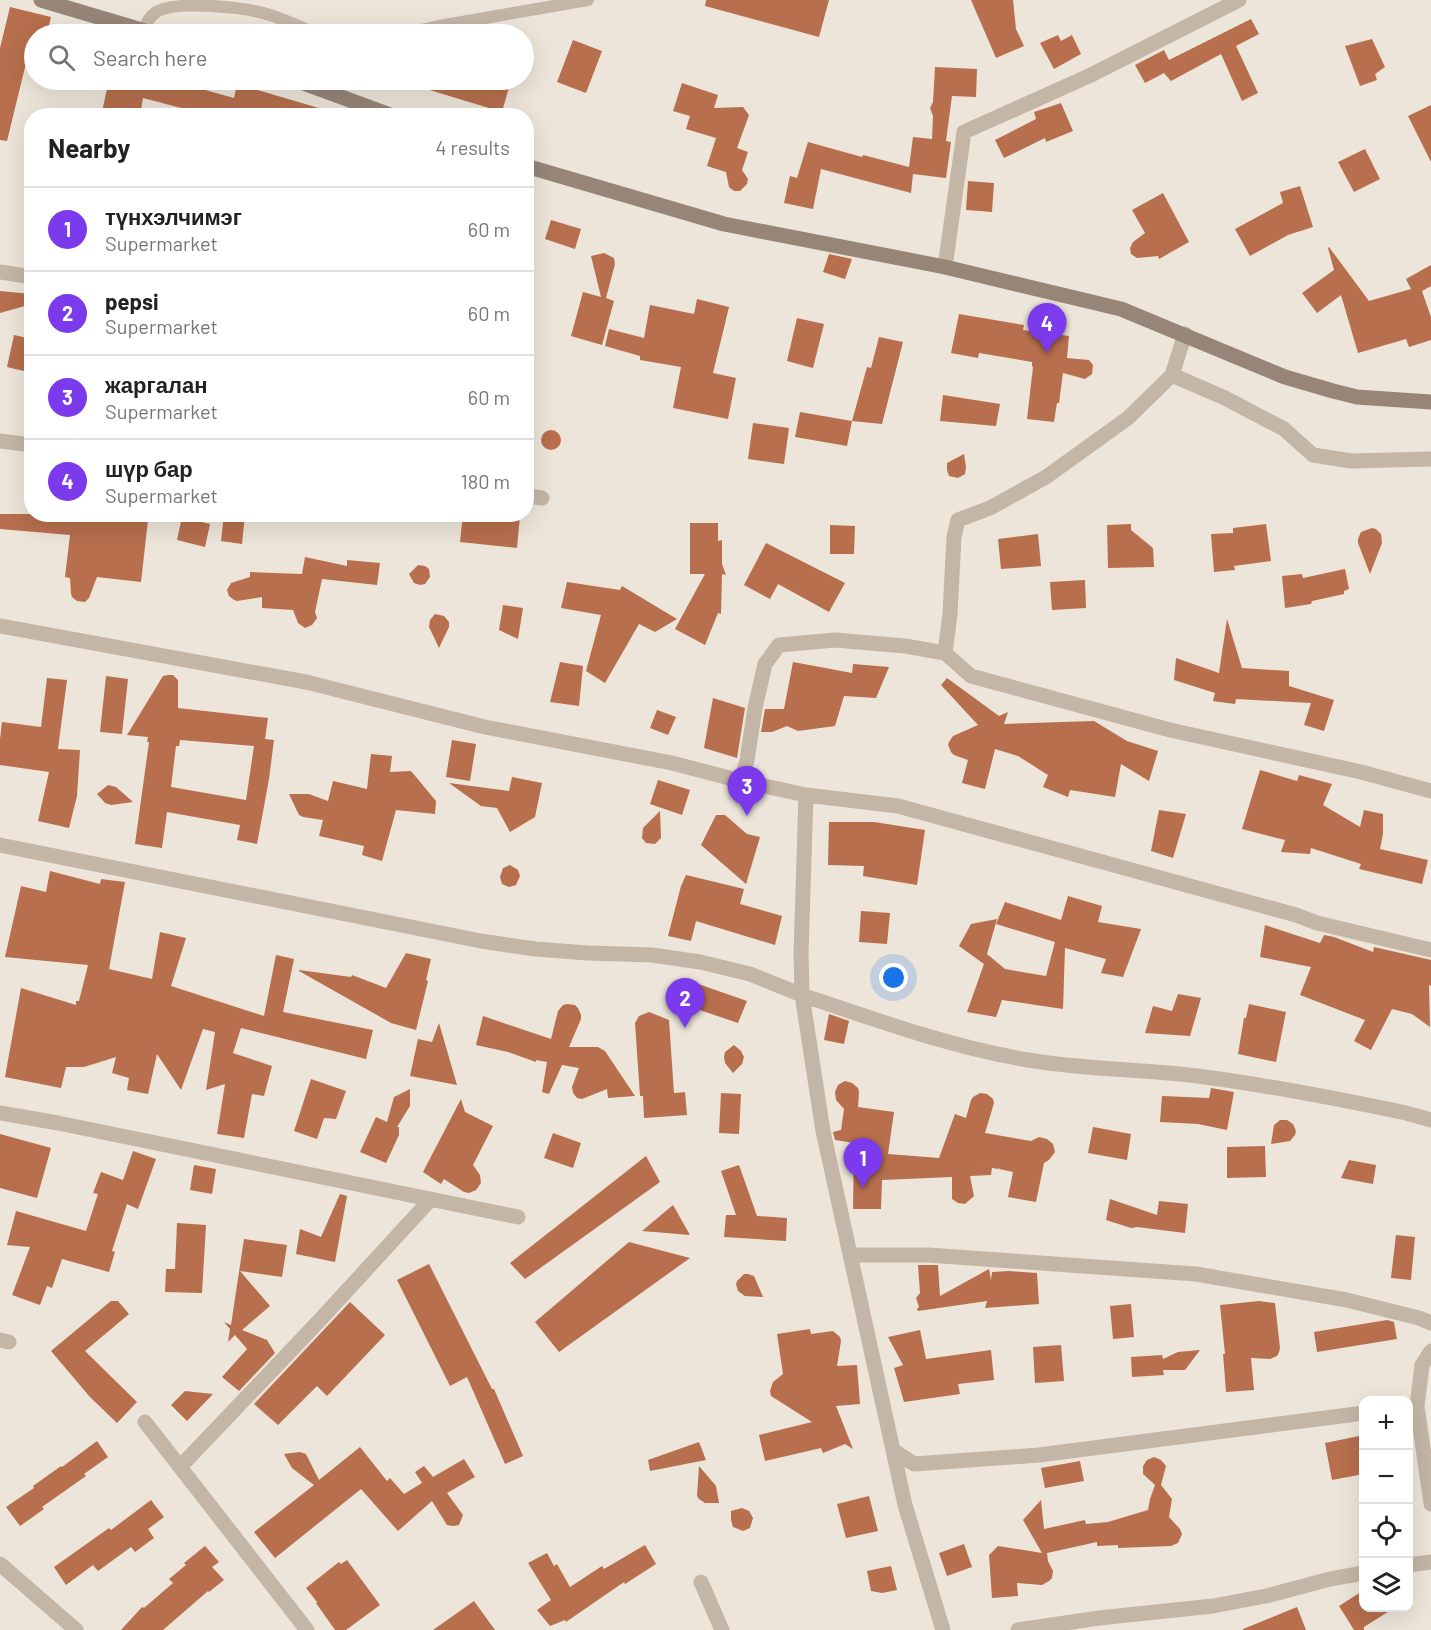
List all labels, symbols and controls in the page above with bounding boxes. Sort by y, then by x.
search box [24,24,534,90]
icon: search [45,41,78,74]
text: Search here [93,44,207,70]
text: Nearby [48,132,130,163]
text: 4 results [435,135,510,159]
text: түнхэлчимэг [105,203,242,229]
text: 1 [64,217,71,241]
text: 60 m [468,217,510,241]
text: Supermarket [105,231,218,255]
text: pepsi [105,288,159,314]
text: 2 [62,301,73,325]
text: 60 m [468,301,510,325]
pin: 4 [1028,304,1066,353]
text: Supermarket [105,314,218,338]
text: жаргалан [105,371,207,397]
text: 3 [62,385,73,409]
text: 60 m [468,385,510,409]
text: Supermarket [105,399,218,423]
text: шүр бар [105,455,193,481]
text: 4 [61,469,74,493]
text: 180 m [461,469,510,493]
text: Supermarket [105,483,218,507]
pin: 3 [728,766,766,816]
your location [879,963,908,992]
pin: 2 [666,978,704,1028]
pin: 1 [844,1138,882,1188]
map controls [1359,1396,1413,1612]
button: + [1359,1396,1413,1450]
button: − [1359,1450,1413,1504]
button: locate [1359,1504,1413,1558]
button: layers [1359,1558,1413,1612]

